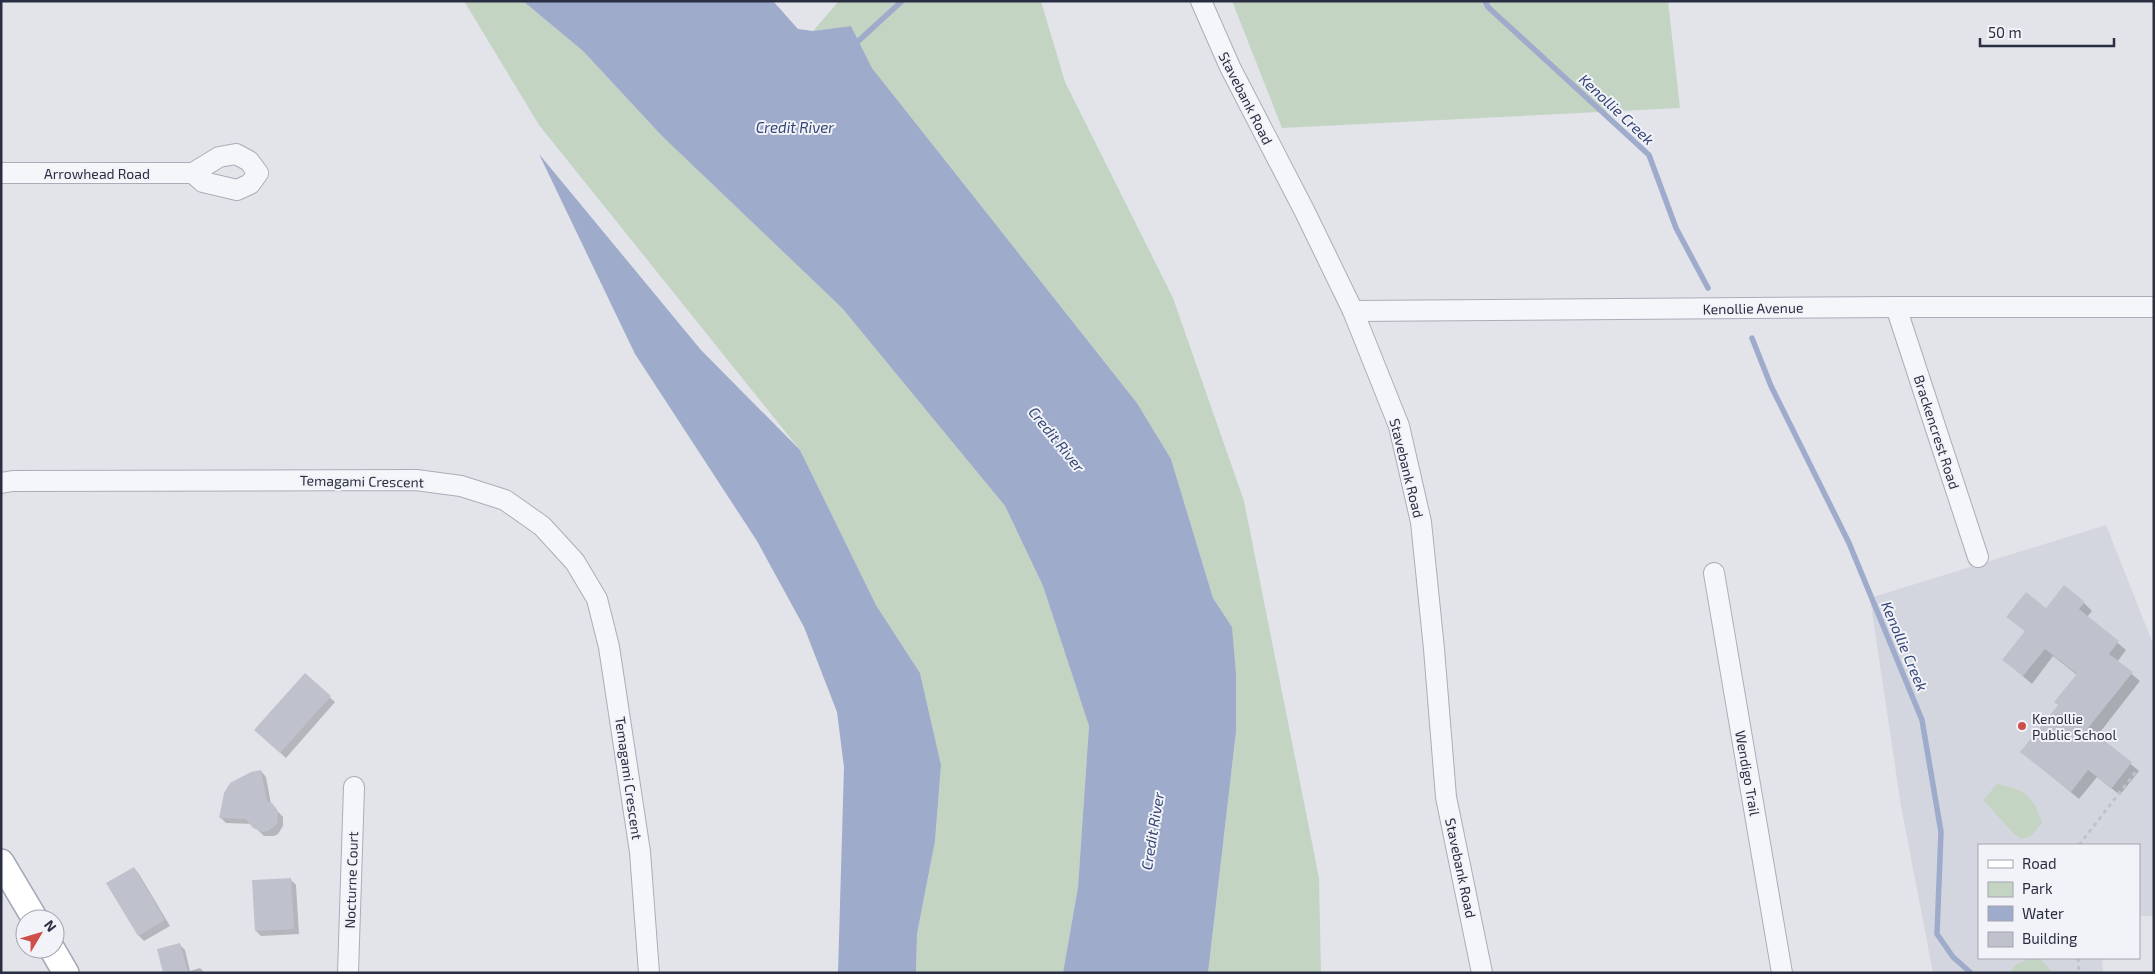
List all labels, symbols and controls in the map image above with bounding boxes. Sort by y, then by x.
scale bar [1980,15,2114,47]
text: 50 m [1988,23,2022,41]
street label: Stavebank Road [1215,49,1277,147]
water label: Kenollie Creek [1576,70,1658,148]
water label: Credit River [756,118,835,136]
street label: Arrowhead Road [44,165,150,182]
street label: Kenollie Avenue [1703,299,1803,317]
street label: Brackencrest Road [1911,373,1963,491]
water label: Credit River [1025,403,1089,476]
street label: Stavebank Road [1386,417,1428,519]
street label: Temagami Crescent [300,471,424,491]
water label: Kenollie Creek [1878,598,1932,694]
place label: Kenollie Public School [2032,710,2118,743]
street label: Temagami Crescent [612,715,646,841]
marker: Kenollie Public School [2016,720,2028,732]
street label: Wendigo Trail [1732,729,1764,818]
water label: Credit River [1137,790,1167,871]
street label: Stavebank Road [1442,816,1480,920]
street label: Nocturne Court [341,831,361,929]
legend [1978,844,2140,959]
text: Road [2022,854,2057,872]
text: Park [2022,879,2053,897]
text: Water [2022,904,2064,922]
north arrow [15,909,65,959]
text: N [41,916,60,935]
text: Building [2022,929,2078,947]

